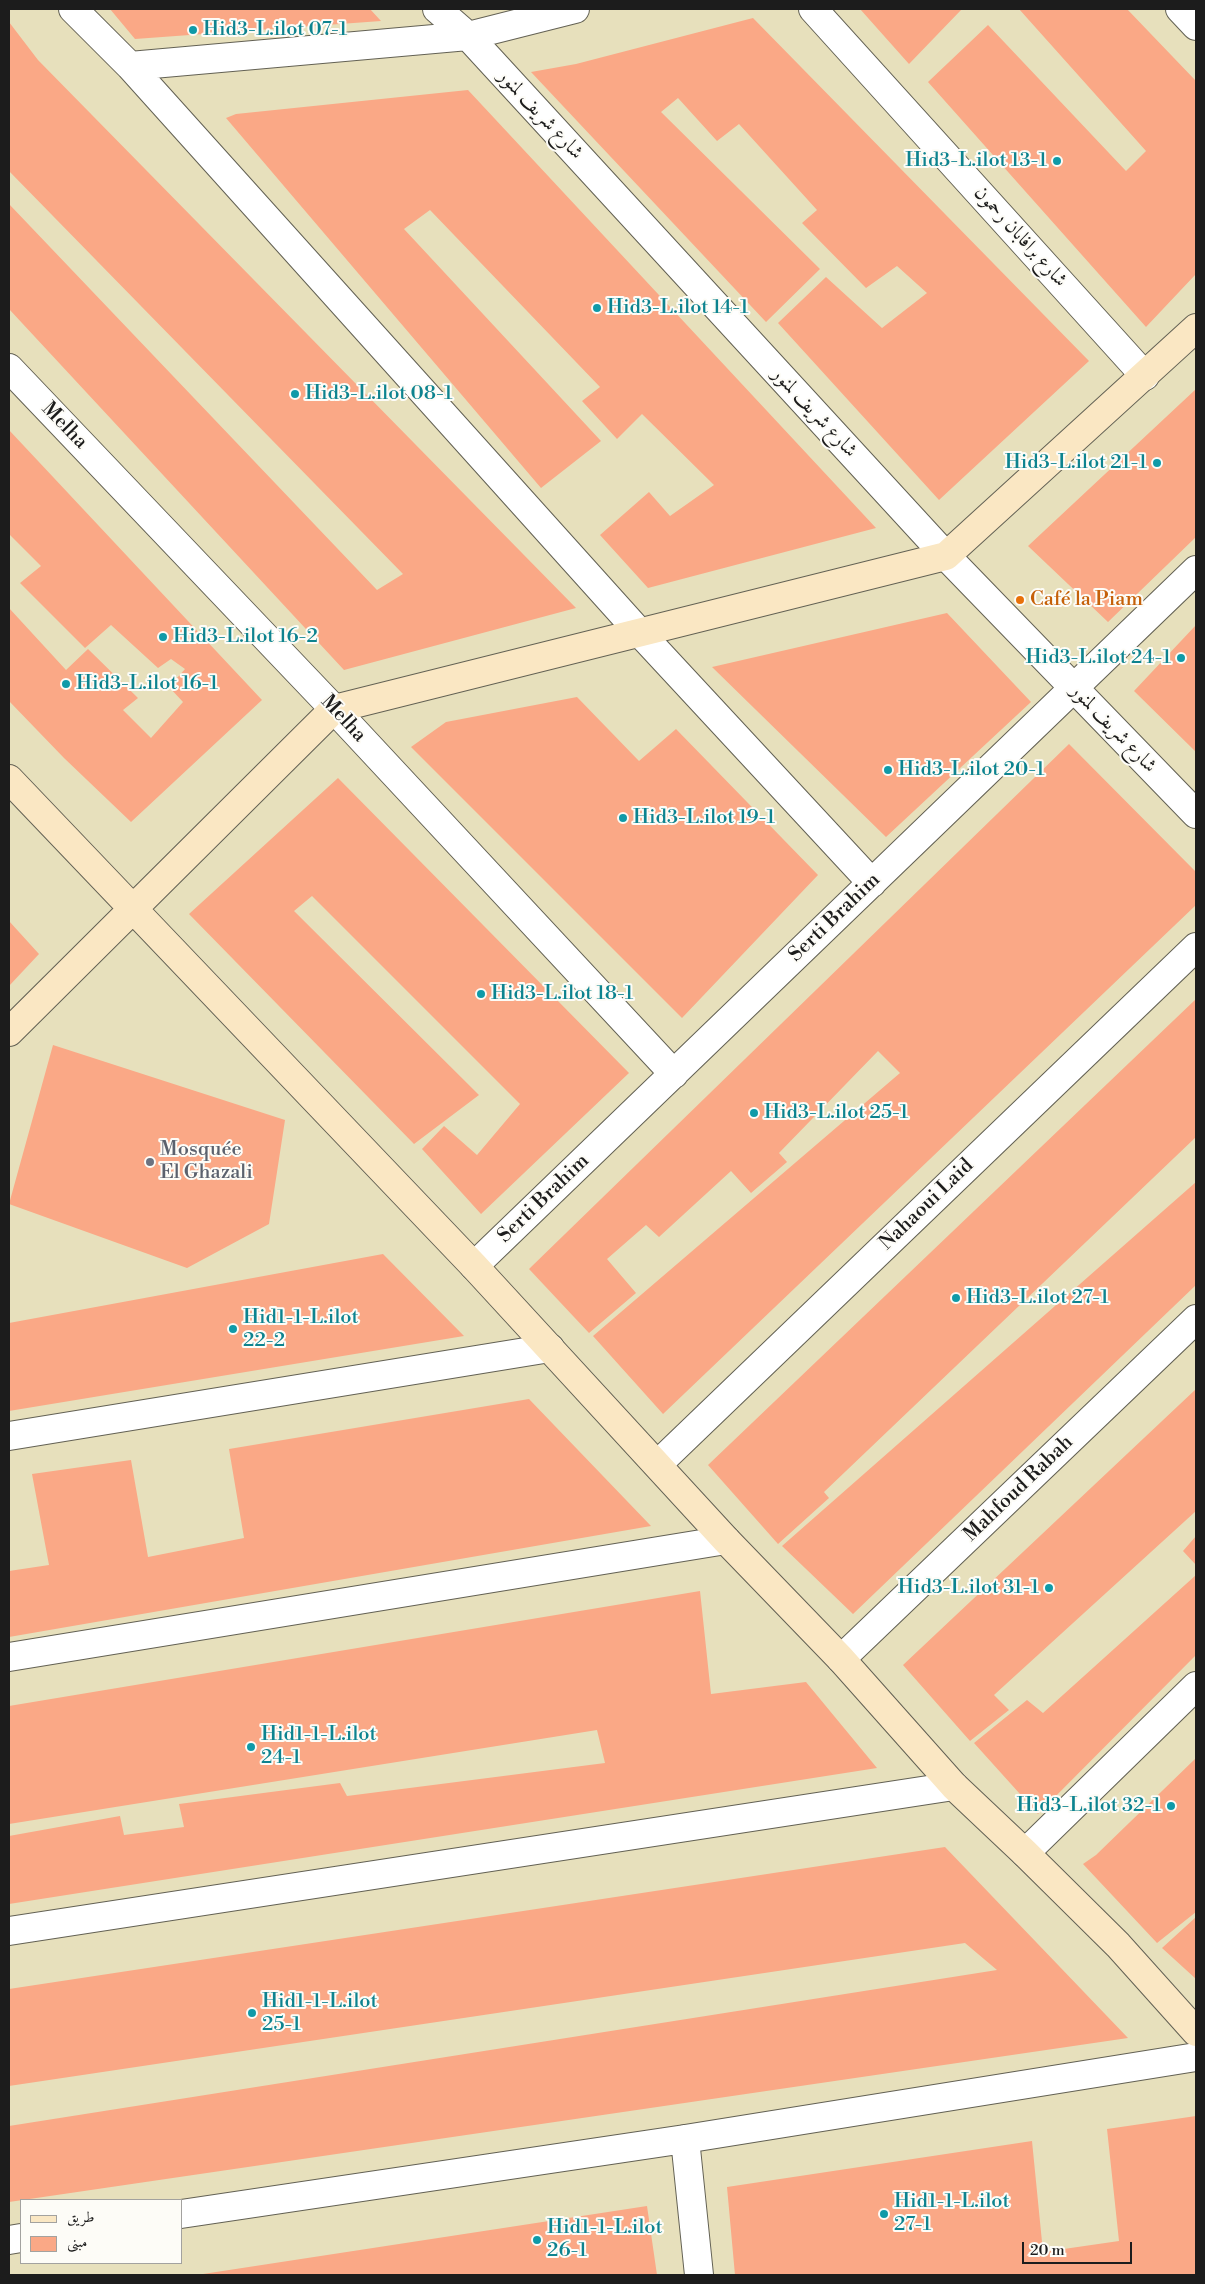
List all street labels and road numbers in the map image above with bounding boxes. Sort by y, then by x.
street label: شارع شريف لمنور [492,65,588,165]
street label: شارع برافابان رحمون [968,181,1072,293]
street label: شارع شريف لمنور [766,363,862,463]
street label: Melha [36,398,92,454]
street label: شارع شريف لمنور [1065,680,1161,778]
street label: Melha [315,690,371,748]
street label: Serti Brahim [784,869,886,967]
street label: Serti Brahim [493,1150,595,1248]
street label: Nahaoui Laid [875,1154,979,1256]
street label: Mahfoud Rabah [959,1431,1079,1547]

